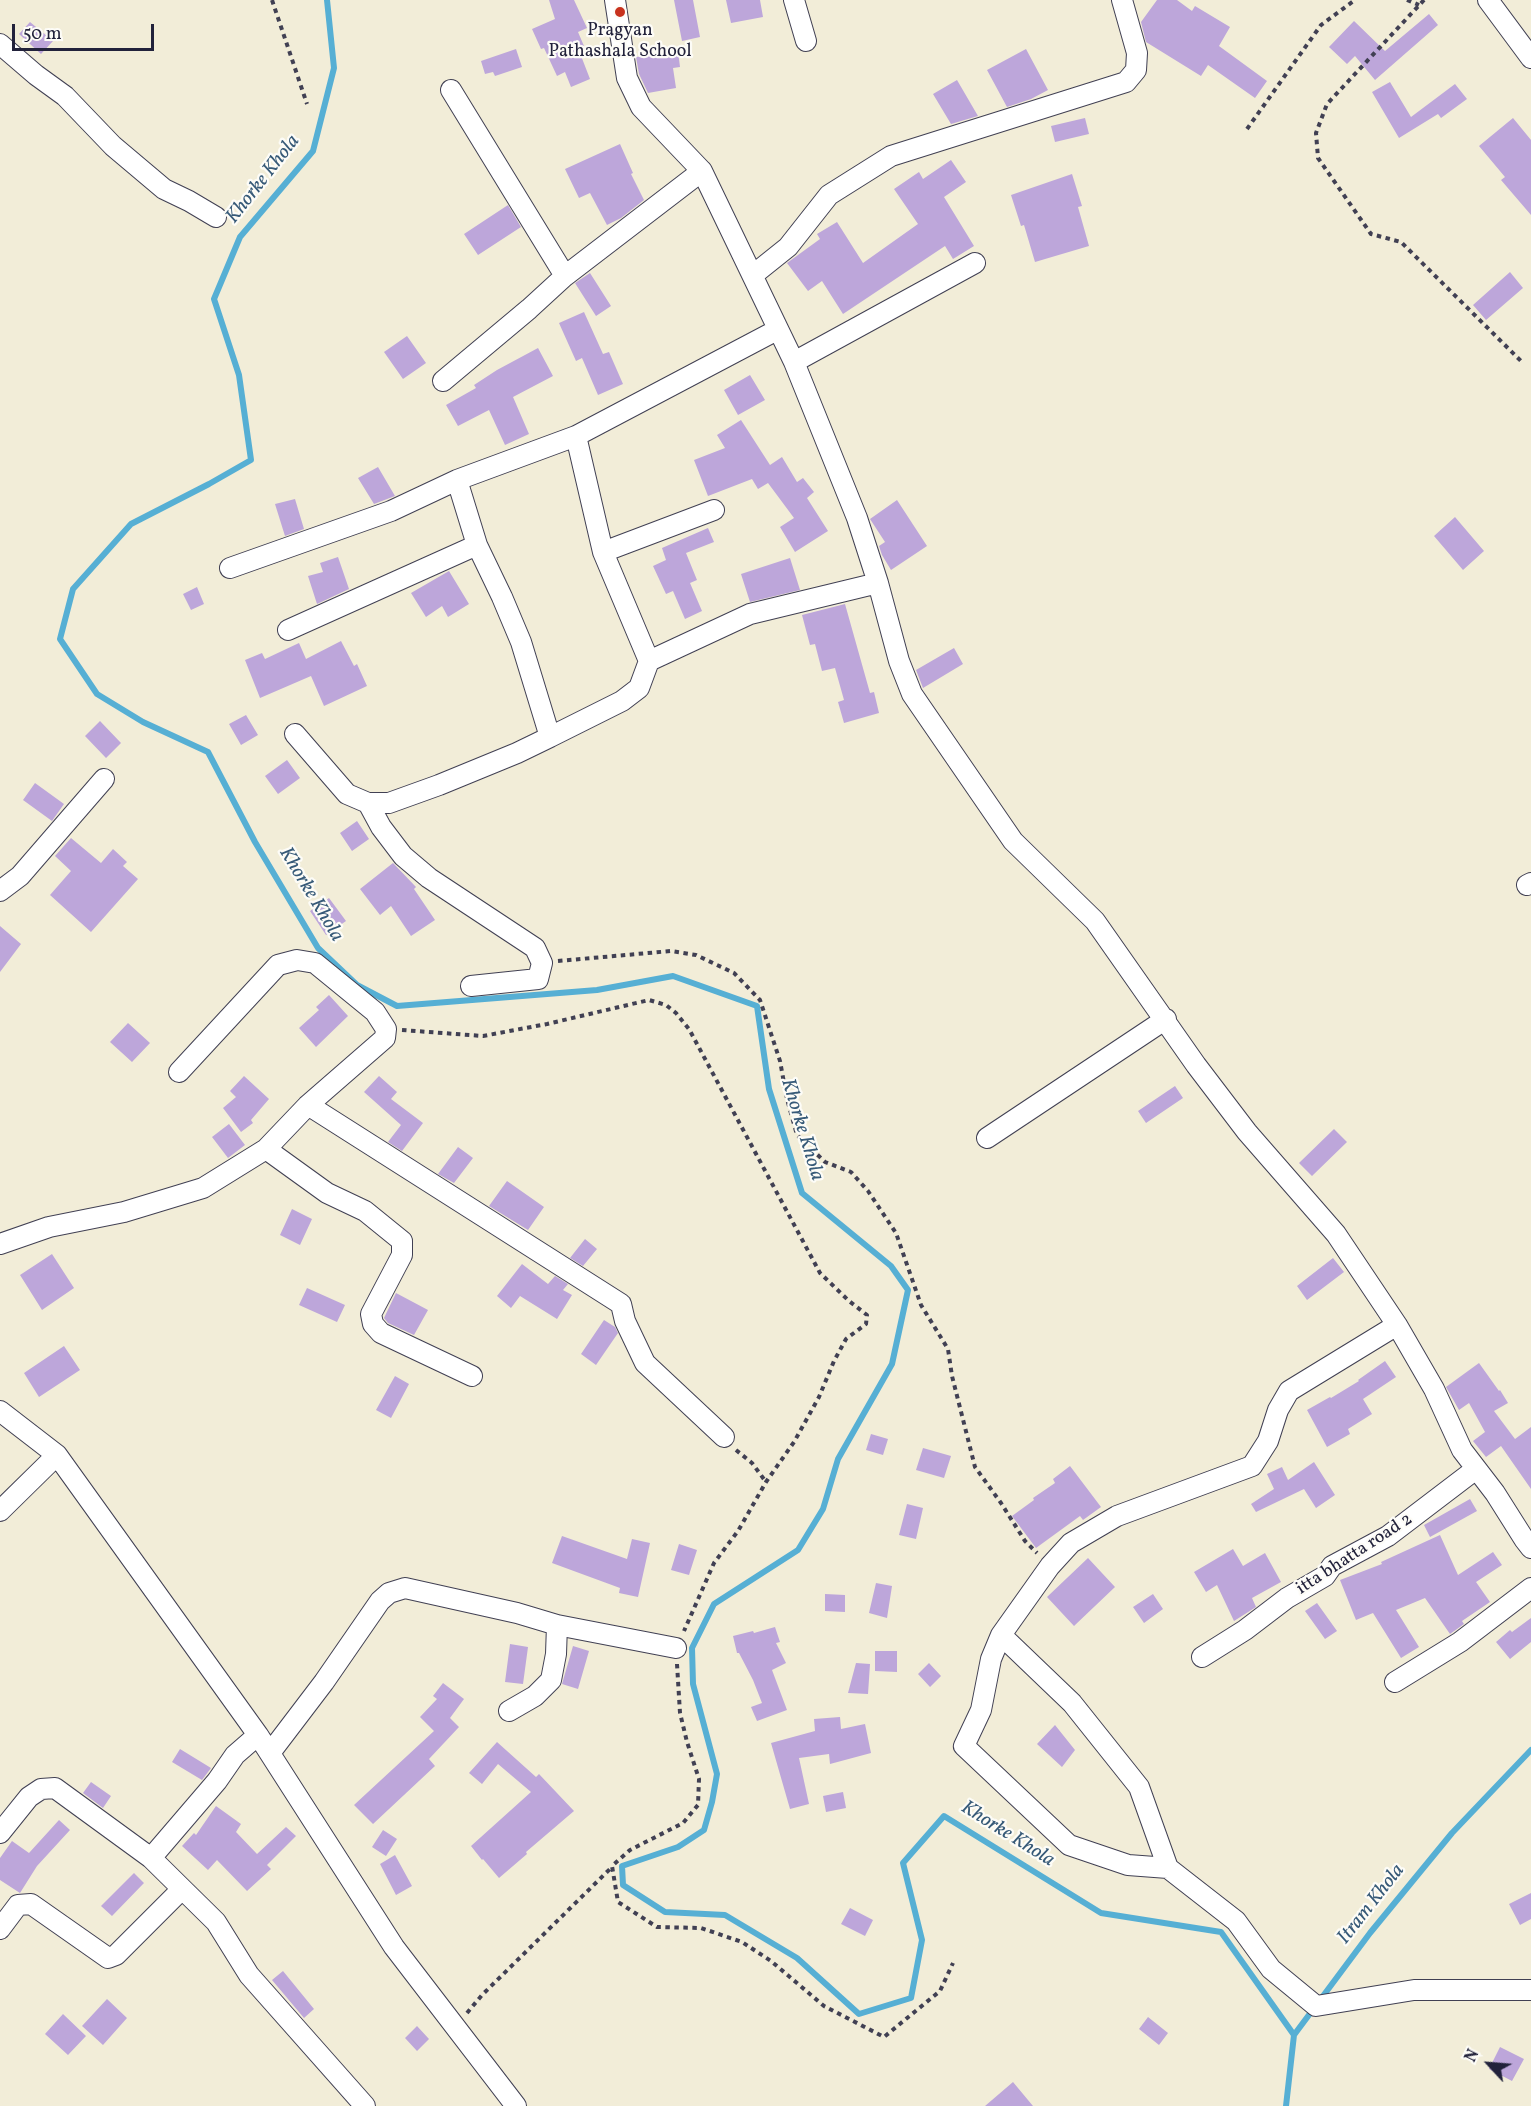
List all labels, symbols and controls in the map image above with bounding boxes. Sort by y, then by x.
marker: Pragyan Pathashala School [613,5,627,19]
scale bar [15,12,158,50]
place label: Pragyan Pathashala School [548,21,692,63]
text: 50 m [23,22,62,47]
water label: Khorke Khola [222,131,306,229]
water label: Khorke Khola [272,843,348,947]
water label: Khorke Khola [774,1076,828,1184]
street label: itta bhatta road 2 [1293,1509,1417,1601]
water label: Khorke Khola [956,1797,1058,1873]
water label: Itram Khola [1333,1860,1411,1950]
north arrow [1459,2034,1519,2094]
text: N [1460,2046,1485,2066]

